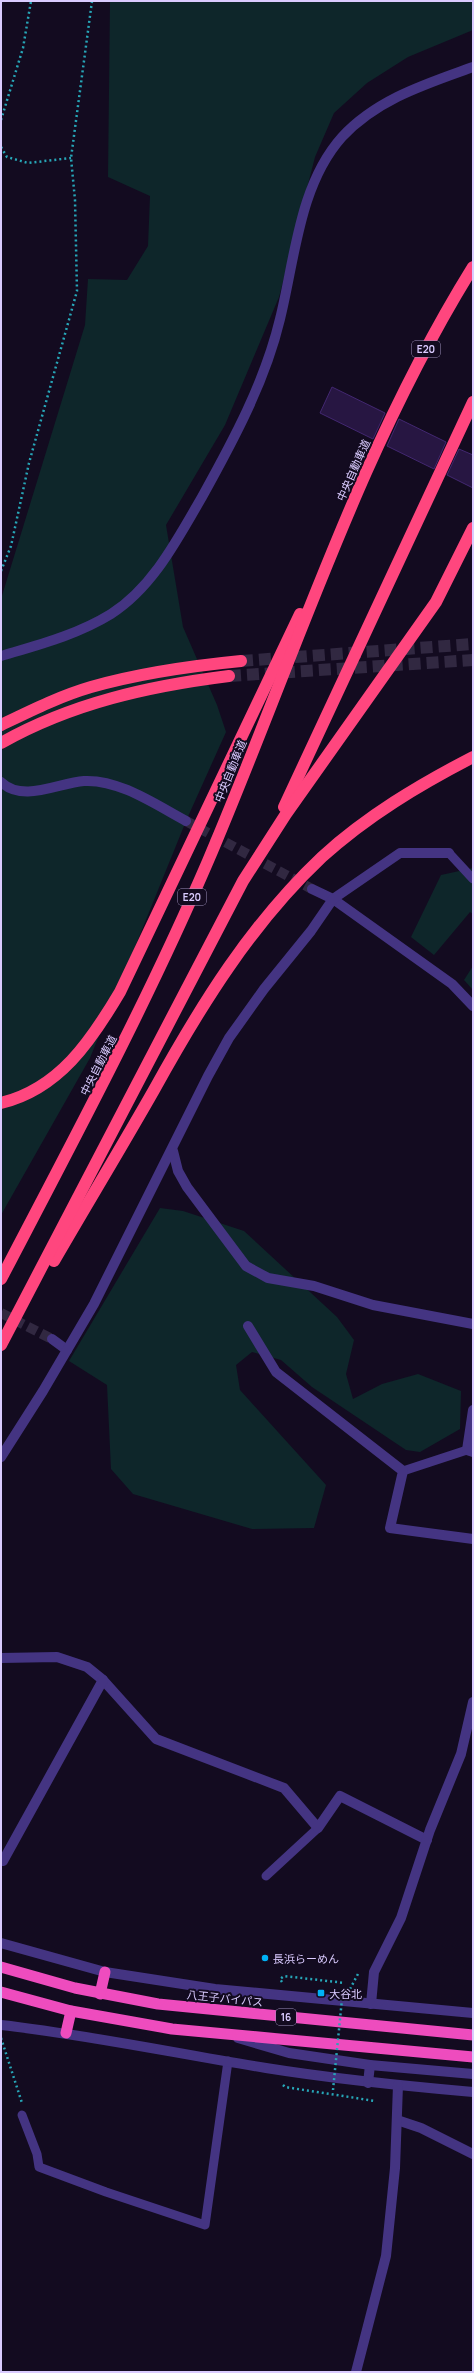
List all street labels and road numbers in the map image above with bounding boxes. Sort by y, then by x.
road number: E20 [412,341,440,357]
street label: 中央自動車道 [333,437,373,503]
street label: 中央自動車道 [211,738,249,804]
road number: E20 [178,889,206,905]
street label: 中央自動車道 [76,1032,120,1098]
street label: 八王子バイパス [186,1987,264,2009]
road number: 16 [276,2009,296,2025]

